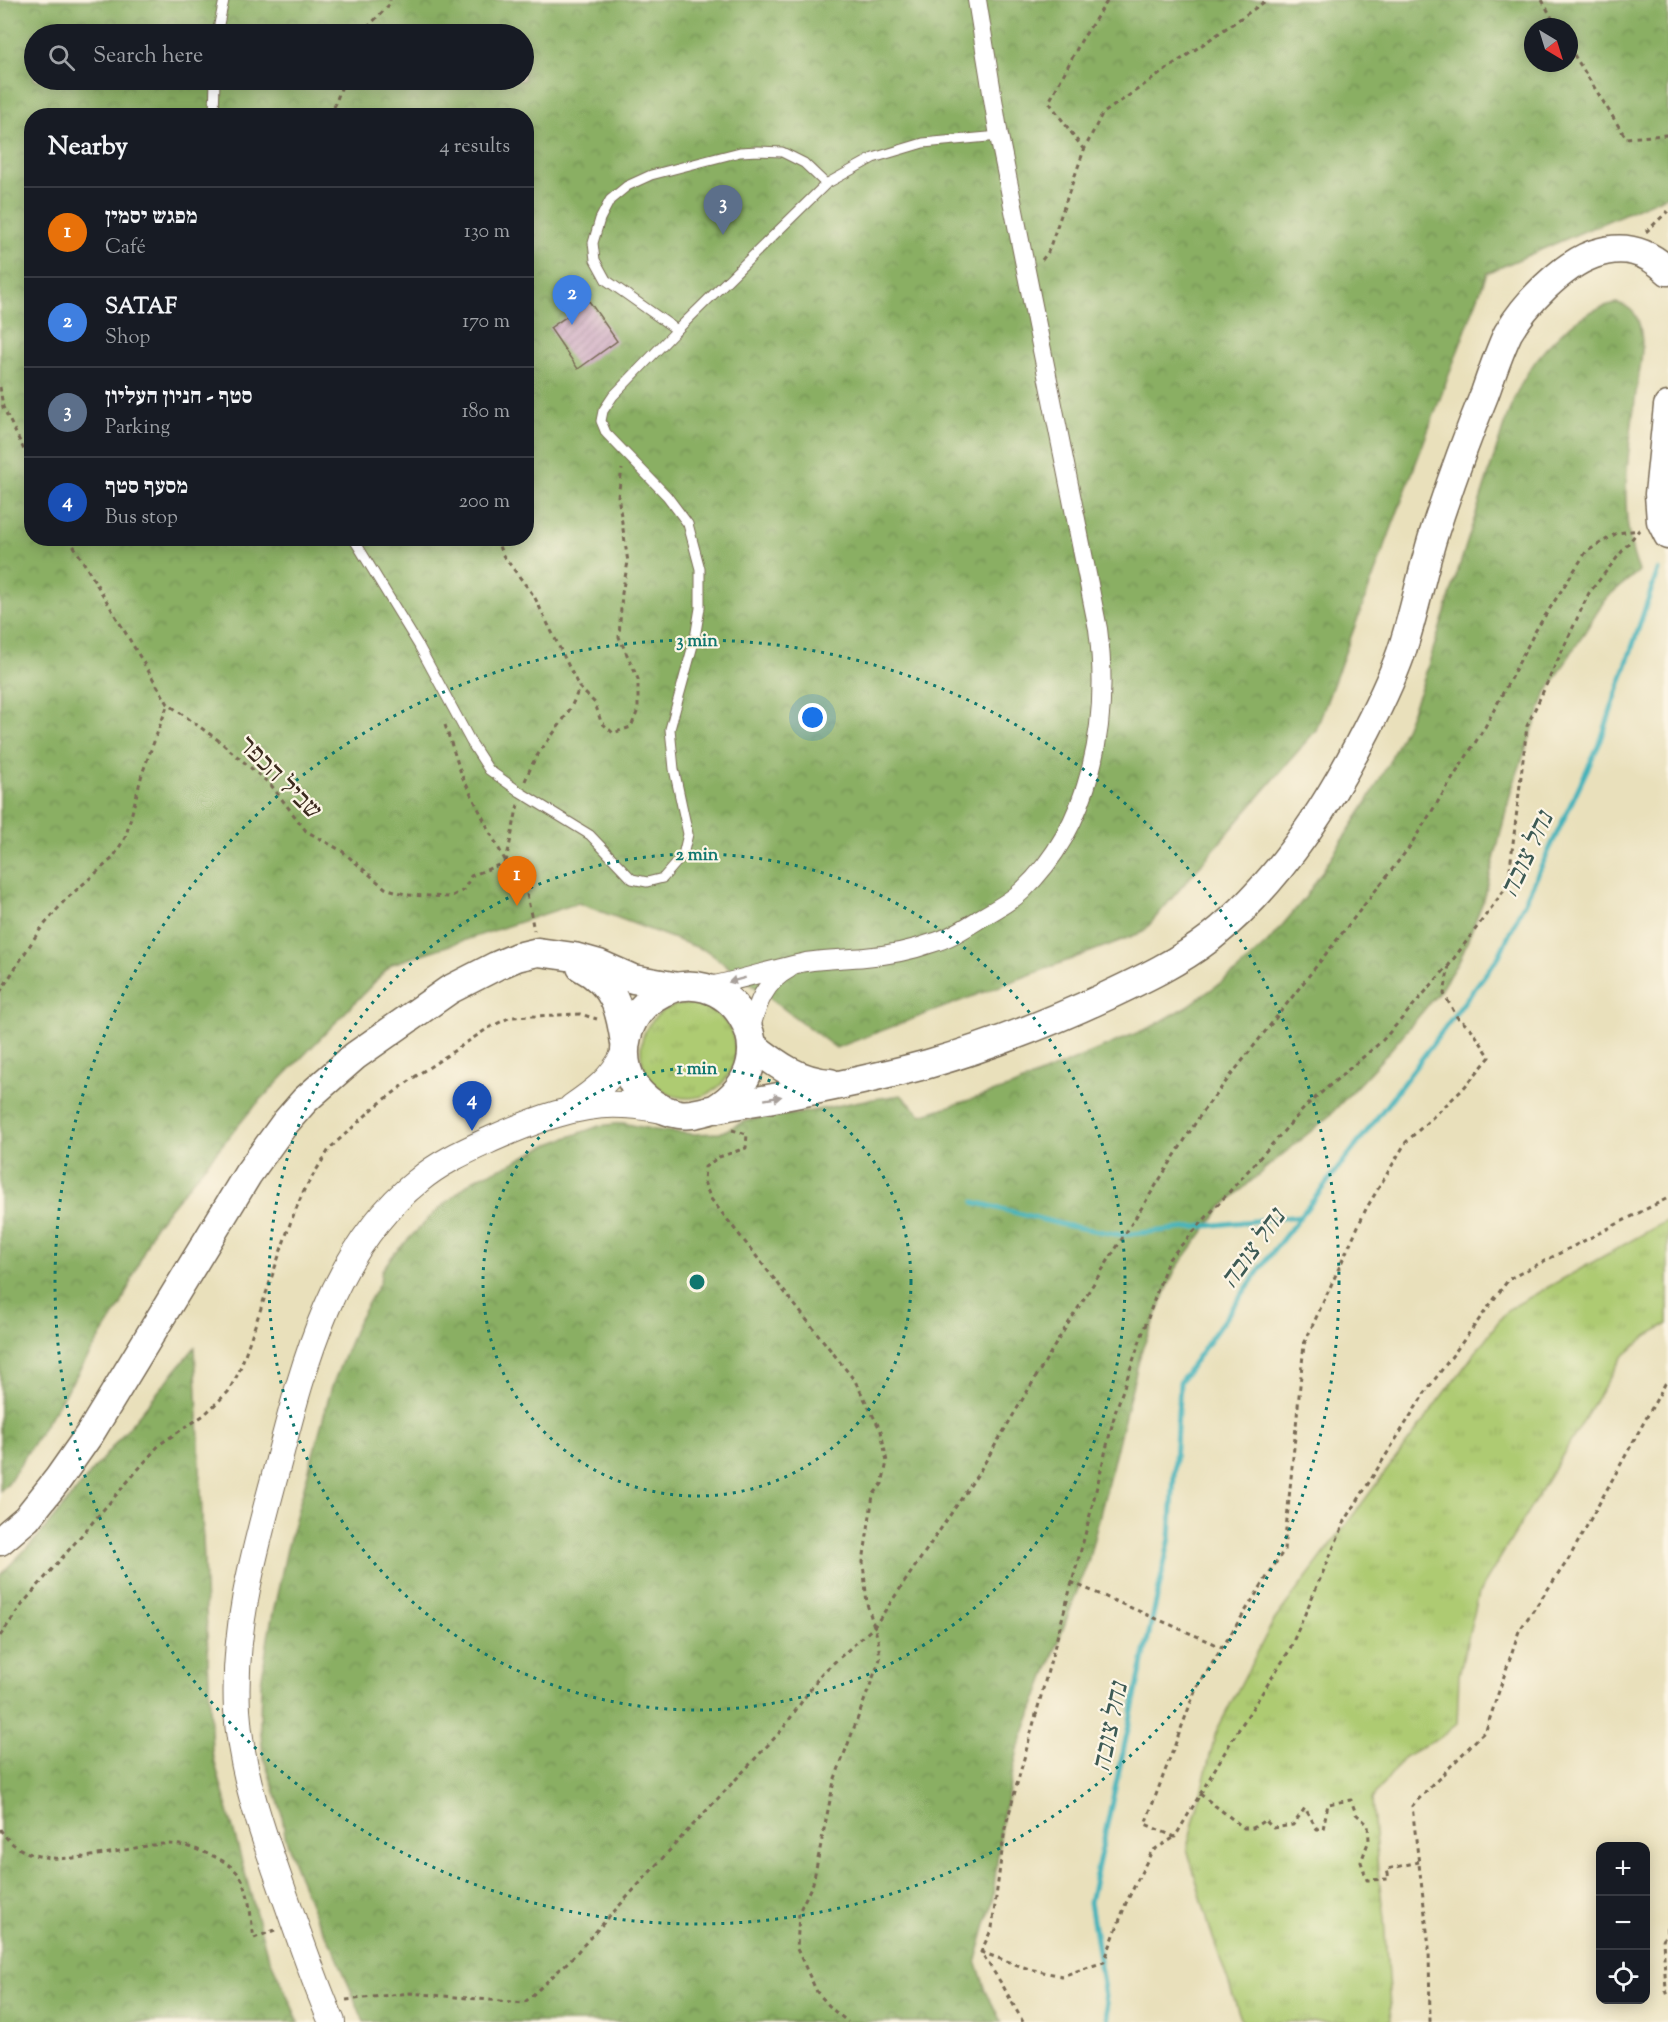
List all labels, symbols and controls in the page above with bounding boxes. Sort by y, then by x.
north arrow [1524,18,1578,72]
search box [24,24,534,90]
icon: search [45,41,78,74]
text: Search here [93,41,203,73]
text: Nearby [48,129,128,166]
text: 4 results [439,133,510,162]
pin: 3 [704,186,742,235]
text: מפגש יסמין [105,202,198,234]
text: 1 [64,218,71,247]
text: 130 m [464,218,510,247]
text: Café [105,234,146,263]
pin: 2 [552,276,592,325]
text: SATAF [105,292,177,324]
text: 2 [63,308,72,337]
text: 170 m [462,308,510,337]
text: Shop [105,324,150,353]
text: סטף - חניון העליון [105,382,253,414]
text: 3 [63,398,72,427]
text: 180 m [462,398,510,427]
text: Parking [105,414,170,443]
text: מסעף סטף [105,472,188,504]
text: 4 [62,488,73,517]
text: 200 m [459,488,510,517]
text: Bus stop [105,504,178,533]
text: 3 min [676,629,718,655]
your location [798,703,827,732]
street label: שביל הכפר [229,728,330,829]
water label: נחל צובה [1492,804,1566,904]
text: 2 min [676,843,719,869]
pin: 1 [498,856,536,906]
one-way arrow [728,976,747,986]
text: 1 min [677,1057,718,1083]
pin: 4 [452,1082,492,1131]
one-way arrow [763,1093,782,1102]
water label: נחל צובה [1212,1200,1297,1297]
centre of rings [687,1272,707,1292]
water label: נחל צובה [1083,1677,1140,1776]
map controls [1596,1842,1650,2004]
button: + [1596,1842,1650,1896]
button: − [1596,1896,1650,1950]
button: locate [1596,1950,1650,2004]

